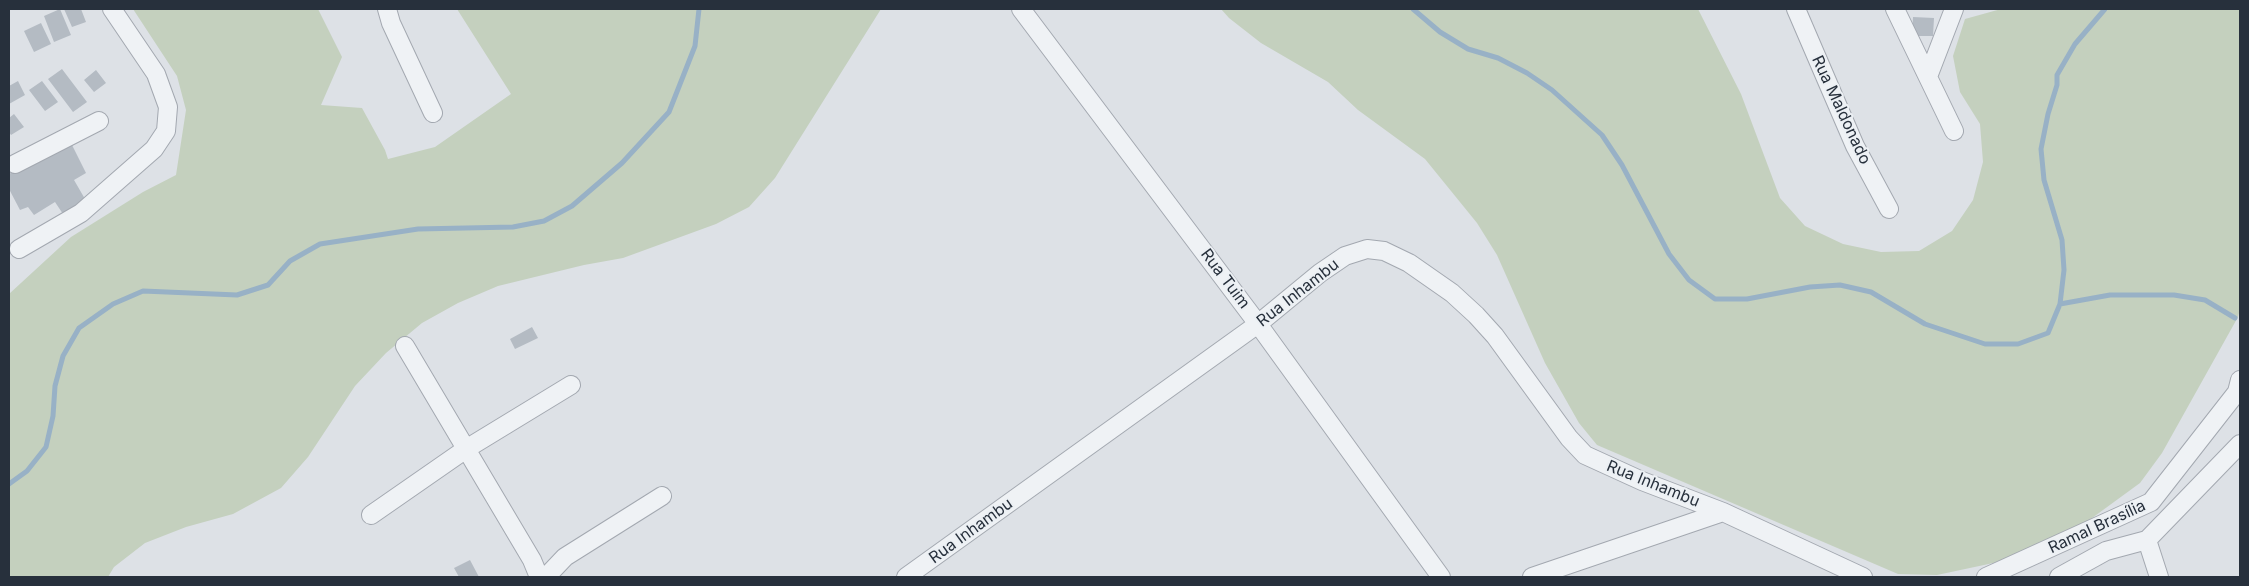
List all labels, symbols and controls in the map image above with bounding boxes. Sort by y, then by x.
street label: Rua Maldonado [1807,53,1875,167]
street label: Rua Tuim [1196,245,1254,313]
street label: Rua Inhambu [1253,255,1343,331]
street label: Rua Inhambu [1604,457,1702,511]
street label: Rua Inhambu [925,494,1017,568]
street label: Ramal Brasília [2045,496,2149,558]

